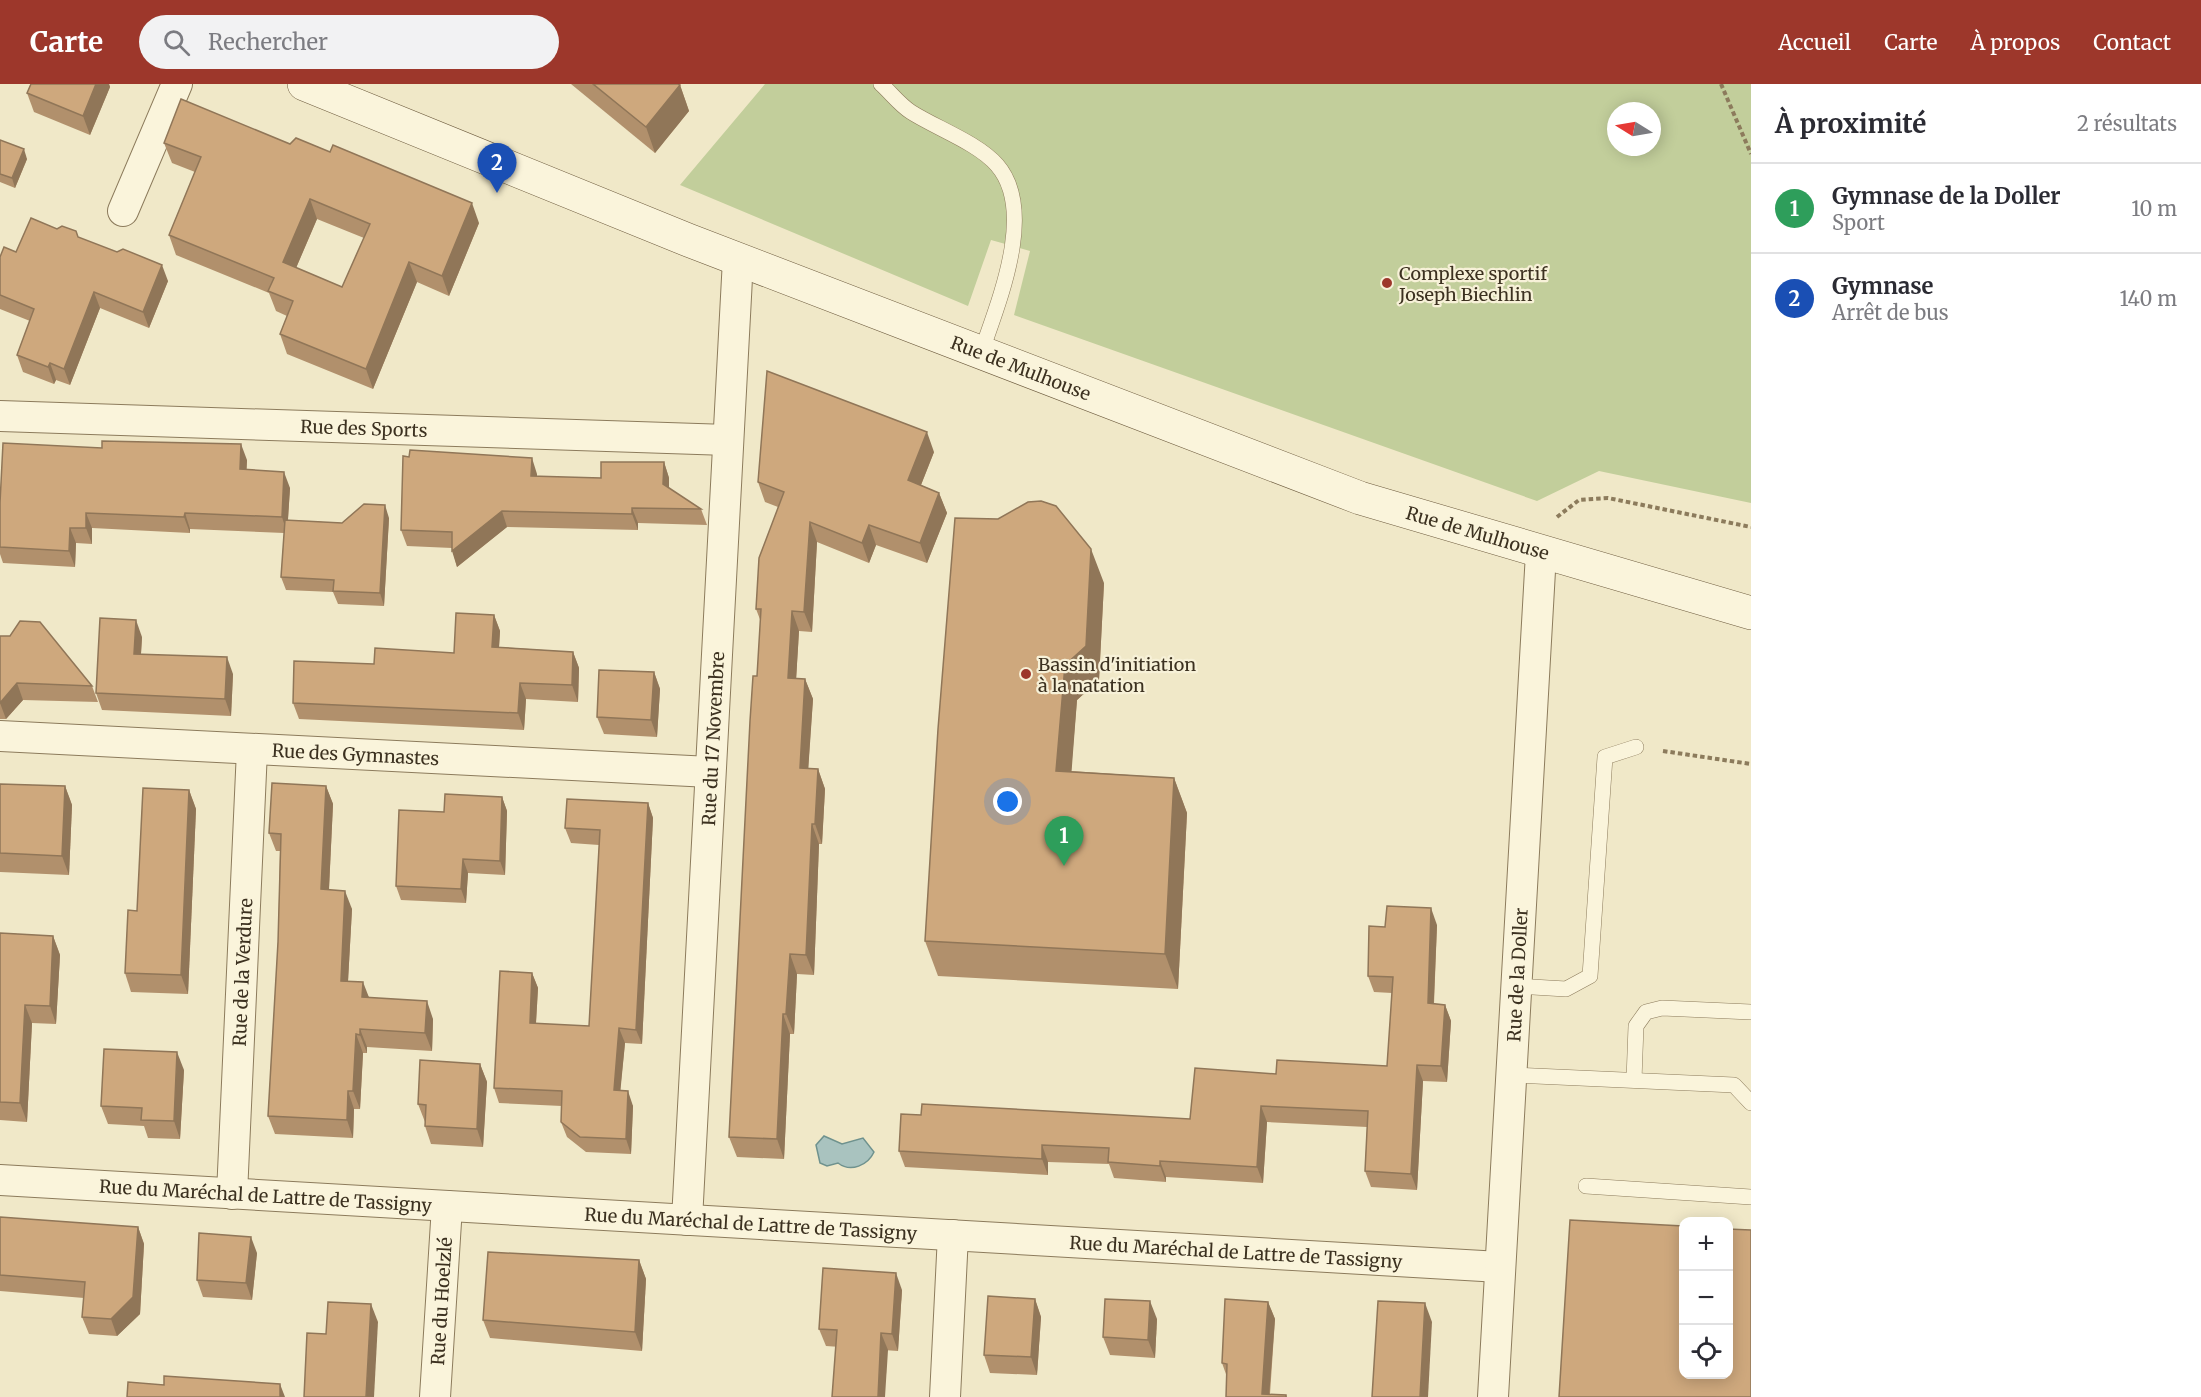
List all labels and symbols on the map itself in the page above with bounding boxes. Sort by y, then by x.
north arrow [1607,102,1661,156]
pin: 2 [478,144,516,193]
place label: Complexe sportif Joseph Biechlin [1398,262,1548,306]
marker: Complexe sportif Joseph Biechlin [1380,276,1394,290]
street label: Rue de Mulhouse [948,331,1094,405]
street label: Rue des Sports [300,414,428,442]
street label: Rue de Mulhouse [1403,501,1552,565]
street label: Rue du 17 Novembre [696,651,729,826]
place label: Bassin d'initiation à la natation [1038,653,1196,697]
marker: Bassin d'initiation à la natation [1019,667,1033,681]
street label: Rue des Gymnastes [271,738,440,770]
your location [993,787,1022,816]
pin: 1 [1044,816,1084,866]
street label: Rue de la Verdure [227,898,257,1047]
street label: Rue de la Doller [1502,907,1532,1042]
street label: Rue du Maréchal de Lattre de Tassigny [99,1174,433,1217]
street label: Rue du Maréchal de Lattre de Tassigny [584,1202,918,1245]
street label: Rue du Maréchal de Lattre de Tassigny [1069,1231,1403,1273]
street label: Rue du Hoelzlé [426,1236,457,1366]

